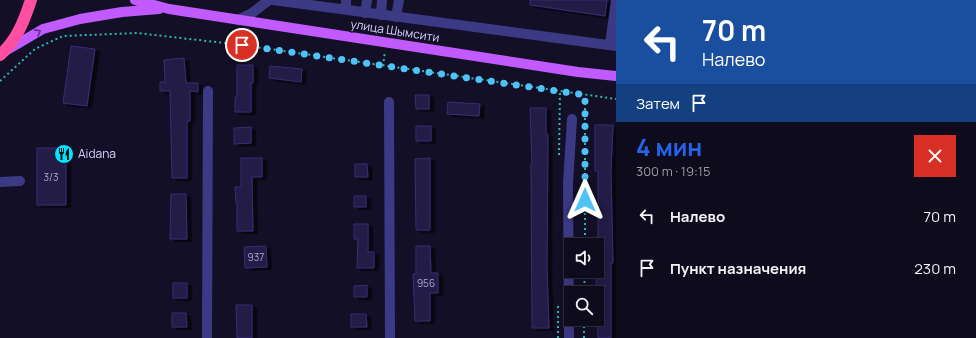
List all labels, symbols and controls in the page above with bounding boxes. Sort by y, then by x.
text: 70 m [702,11,766,49]
street label: улица Шымсити [349,15,441,46]
icon: left [636,16,688,68]
pin [225,28,259,62]
one-way arrow [34,29,42,36]
icon: arrive [231,34,253,56]
text: Налево [702,47,766,71]
icon: arrive [688,92,710,114]
text: Затем [636,93,680,114]
text: 4 мин [636,130,702,163]
button: close [914,135,956,177]
restaurant icon: Aidana [53,143,75,165]
place label: Aidana [78,145,116,162]
text: 300 m · 19:15 [636,162,710,180]
house number: 3/3 [44,170,58,184]
position arrow [564,179,606,221]
icon: left [636,205,658,227]
text: Налево [670,206,725,227]
text: 70 m [924,206,956,227]
map controls [564,238,604,326]
button: sound [564,238,604,278]
house number: 937 [248,250,264,264]
icon: arrive [636,257,658,279]
text: Пункт назначения [670,258,806,279]
text: 230 m [914,258,956,279]
house number: 956 [417,276,435,290]
button: search [564,286,604,326]

